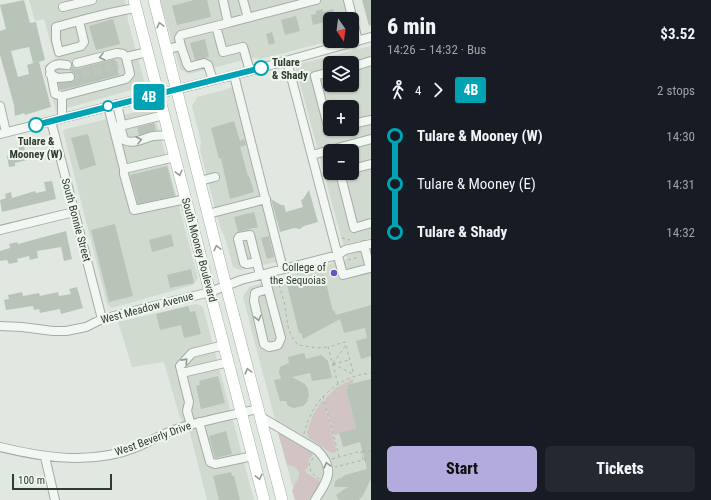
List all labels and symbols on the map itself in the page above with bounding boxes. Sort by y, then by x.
north arrow [323,12,359,48]
one-way arrow [157,22,165,28]
one-way arrow [99,52,105,60]
place label: Tulare & Shady [272,56,308,82]
marker: Tulare & Shady [253,60,269,76]
line badge: 4B [131,84,167,110]
unlabelled marker [102,100,114,112]
marker: Tulare & Mooney (W) [28,117,44,133]
place label: Tulare & Mooney (W) [10,135,62,161]
one-way arrow [135,136,142,145]
one-way arrow [174,169,183,176]
street label: South Bonnie Street [59,177,93,263]
street label: South Mooney Boulevard [179,196,219,304]
one-way arrow [213,245,221,251]
place label: College of the Sequoias [270,261,327,287]
marker: College of the Sequoias [329,268,339,278]
street label: West Meadow Avenue [99,289,195,327]
one-way arrow [253,314,262,321]
one-way arrow [180,358,188,366]
one-way arrow [245,368,253,374]
street label: West Beverly Drive [113,419,193,459]
one-way arrow [323,461,331,468]
scale bar [12,472,112,491]
one-way arrow [254,474,262,481]

